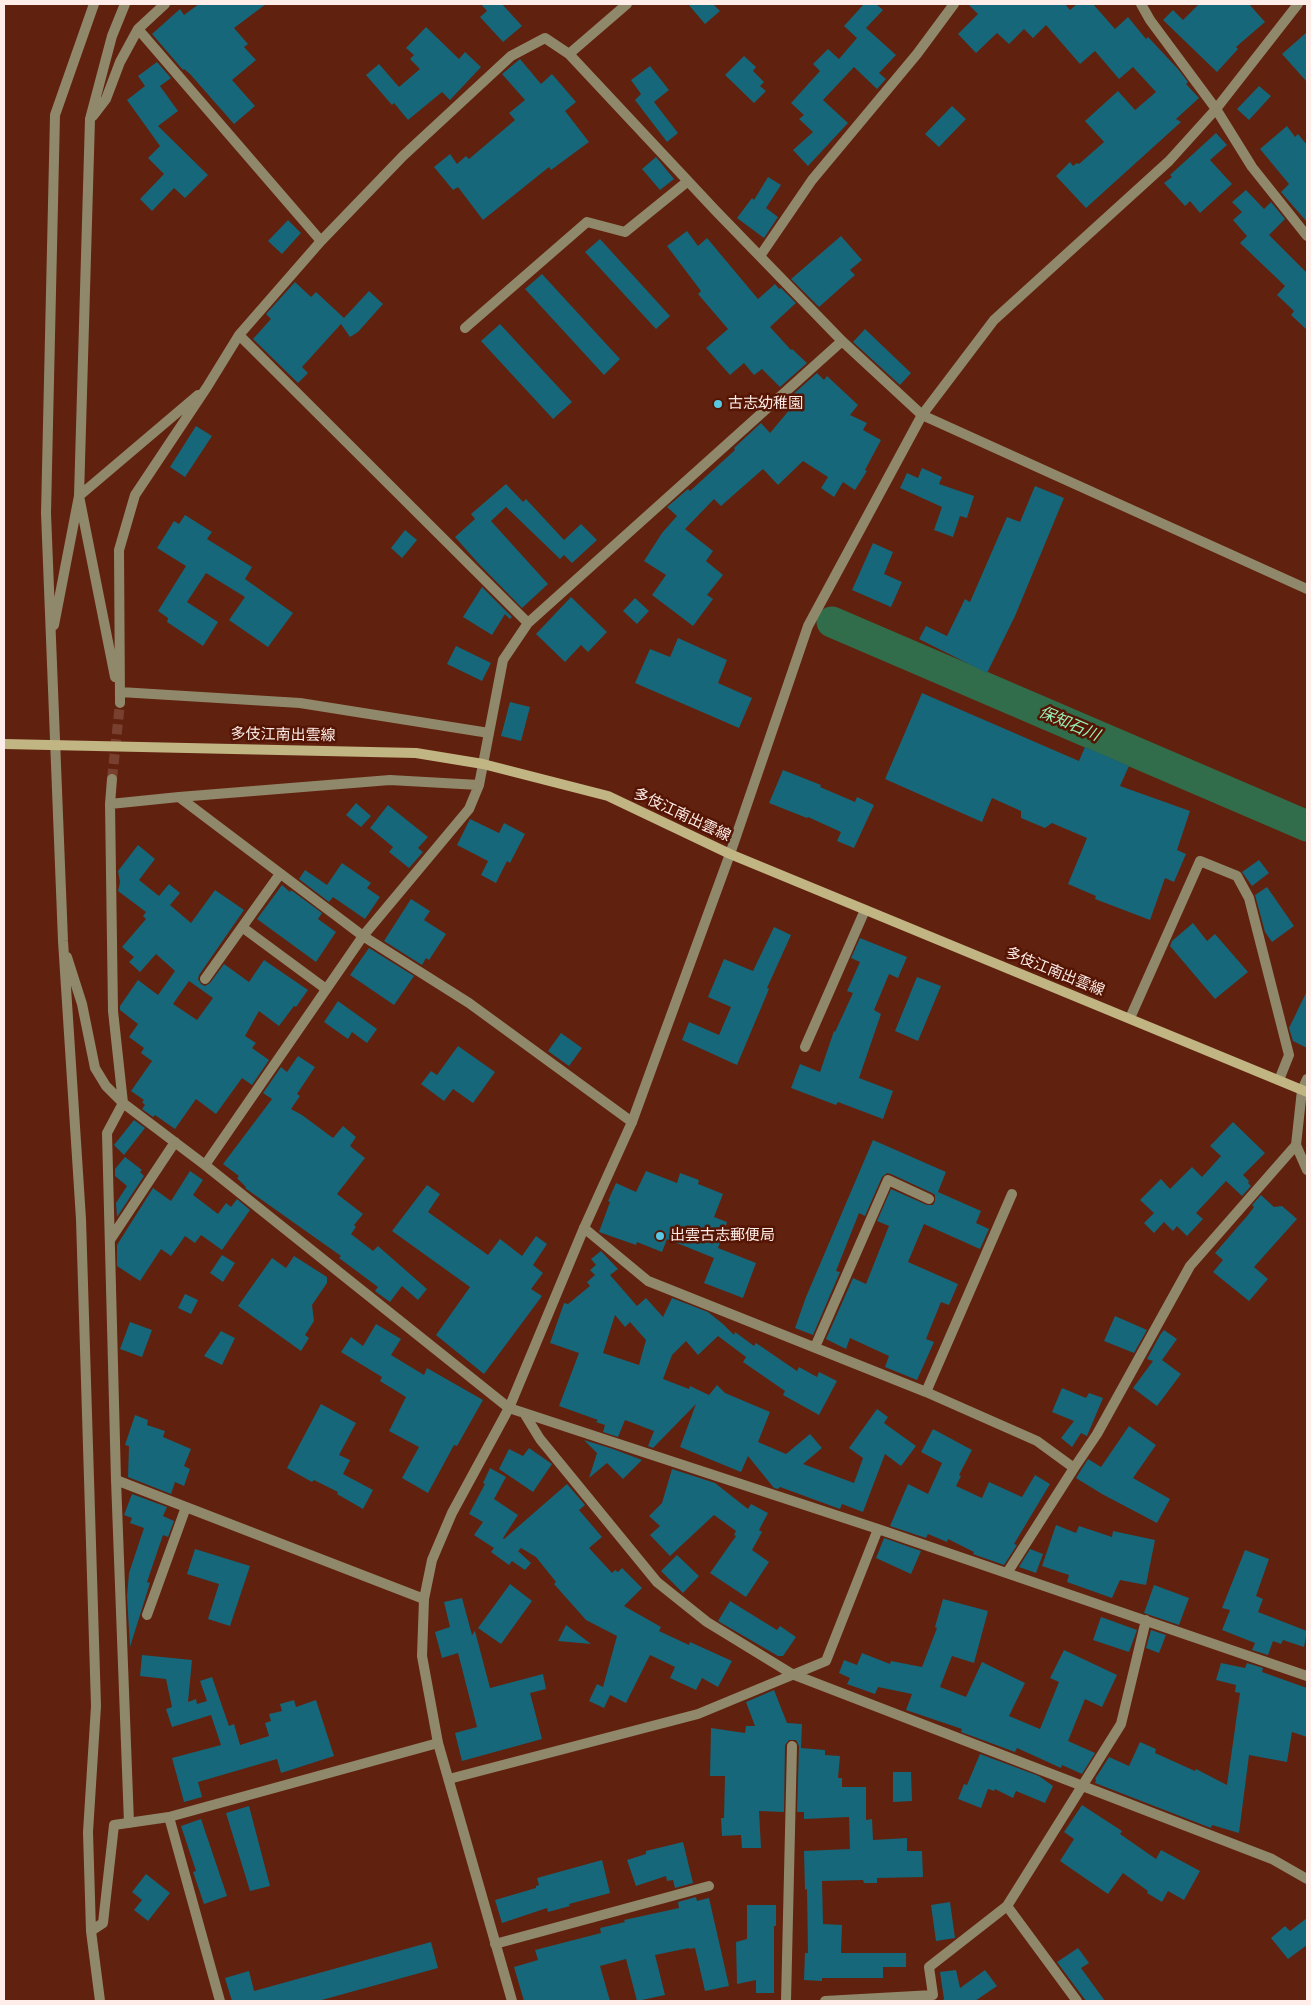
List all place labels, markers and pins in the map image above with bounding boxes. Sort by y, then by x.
place label: 古志幼稚園 [728,395,803,413]
marker: 古志幼稚園 [712,398,724,410]
place label: 出雲古志郵便局 [670,1227,775,1245]
marker: 出雲古志郵便局 [654,1230,666,1242]

